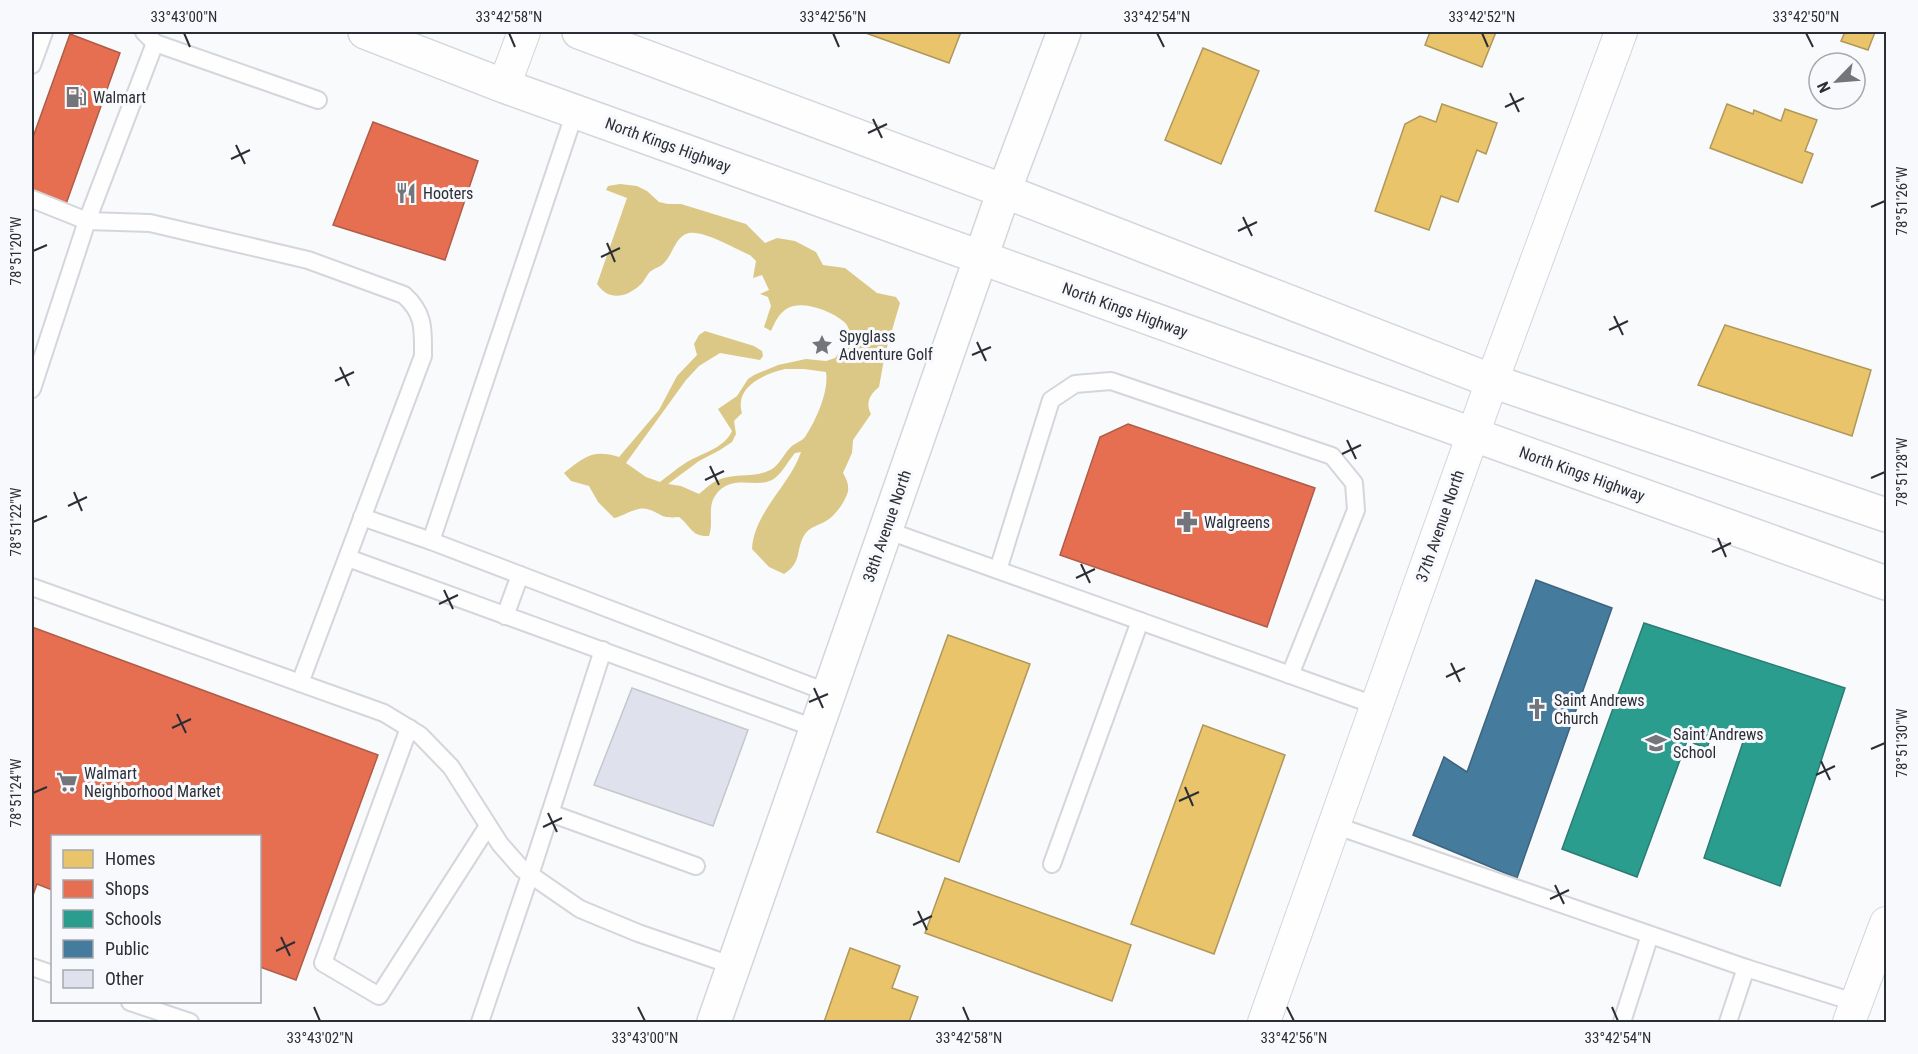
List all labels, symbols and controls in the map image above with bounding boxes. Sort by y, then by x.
text: 33°43'00"N [151,8,217,26]
text: 33°42'58"N [476,8,542,26]
text: 33°42'56"N [800,8,866,26]
text: 33°42'54"N [1124,8,1190,26]
text: 33°42'52"N [1449,8,1515,26]
text: 33°42'50"N [1773,8,1839,26]
north arrow [1807,51,1867,111]
text: N [1813,79,1835,96]
fuel station icon: Walmart [64,85,88,109]
place label: Walmart [93,88,146,107]
street label: North Kings Highway [603,113,734,177]
text: 78°51'26"W [1893,166,1911,235]
restaurant icon: Hooters [394,181,418,205]
place label: Hooters [423,184,473,203]
text: 78°51'20"W [7,216,25,285]
street label: North Kings Highway [1060,278,1191,342]
place label: Spyglass Adventure Golf [839,327,933,364]
place icon: Spyglass Adventure Golf [810,333,834,357]
text: 78°51'28"W [1893,437,1911,506]
street label: North Kings Highway [1517,442,1648,506]
street label: 38th Avenue North [859,467,915,585]
street label: 37th Avenue North [1412,467,1468,585]
text: 78°51'22"W [7,487,25,556]
pharmacy icon: Walgreens [1175,510,1199,534]
place label: Walgreens [1204,513,1270,532]
place label: Saint Andrews Church [1554,691,1645,728]
church icon: Saint Andrews Church [1525,697,1549,721]
text: 78°51'30"W [1893,708,1911,777]
place label: Saint Andrews School [1673,725,1764,762]
school or university icon: Saint Andrews School [1644,731,1668,755]
text: 78°51'24"W [7,758,25,827]
place label: Walmart Neighborhood Market [84,764,221,801]
supermarket icon: Walmart Neighborhood Market [55,770,79,794]
legend [51,835,261,1003]
text: Homes [105,848,155,869]
text: Shops [105,878,149,899]
text: Schools [105,908,162,929]
text: Public [105,938,149,959]
text: Other [105,968,144,989]
text: 33°43'02"N [287,1029,353,1047]
text: 33°43'00"N [612,1029,678,1047]
text: 33°42'58"N [936,1029,1002,1047]
text: 33°42'56"N [1261,1029,1327,1047]
text: 33°42'54"N [1585,1029,1651,1047]

